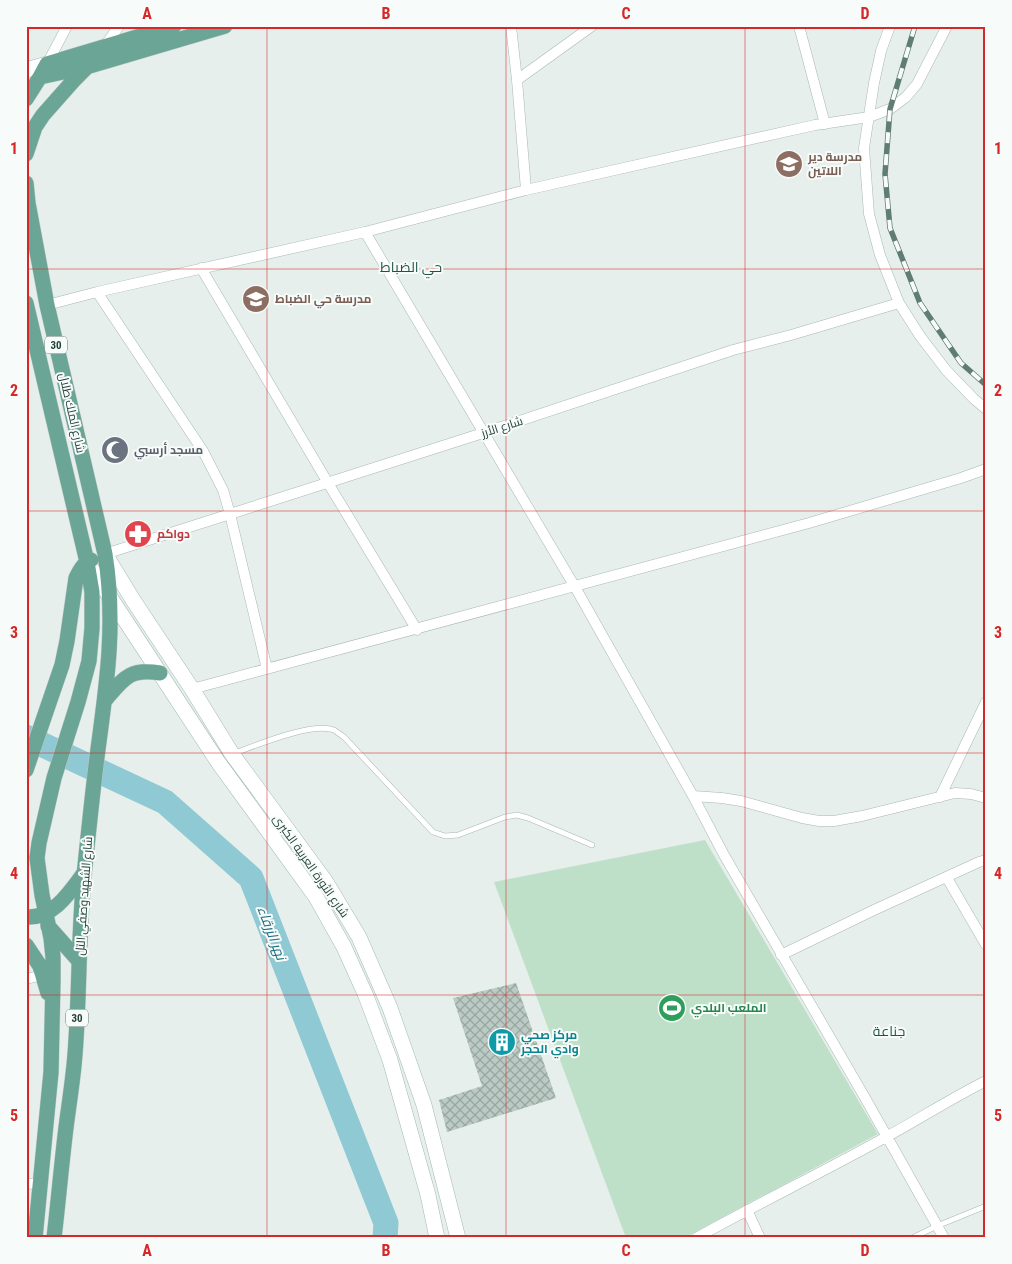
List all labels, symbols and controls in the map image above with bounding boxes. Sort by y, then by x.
text: A [142,4,152,23]
text: B [382,4,391,23]
text: C [621,4,631,23]
text: D [860,4,870,23]
text: 1 [10,139,18,158]
text: 1 [994,139,1002,158]
school or university icon: مدرسة دير اللاتين [774,149,804,179]
place label: مدرسة دير اللاتين [807,150,862,179]
district label: حي الضباط [380,259,442,279]
school or university icon: مدرسة حي الضباط [241,284,271,314]
place label: مدرسة حي الضباط [275,292,372,309]
road number: 30 [45,336,67,354]
street label: شارع الملك طلال [55,372,88,455]
text: 2 [10,381,18,400]
text: 2 [994,381,1002,400]
street label: شارع الأرز [478,414,525,442]
mosque icon: مسجد أرسبي [100,435,130,465]
place label: مسجد أرسبي [134,442,203,460]
pharmacy icon: دواكم [123,519,153,549]
place label: دواكم [157,527,190,542]
text: 3 [10,623,18,642]
text: 3 [994,623,1002,642]
street label: شارع الثورة العربية الكبرى [269,812,352,921]
street label: شارع الشهيد وصفي التل [73,836,98,956]
text: 4 [10,864,18,883]
text: 4 [994,864,1002,883]
water label: نهر الزرقاء [254,904,290,964]
sports icon: الملعب البلدي [657,993,687,1023]
place label: الملعب البلدي [691,1001,766,1018]
road number: 30 [66,1010,88,1026]
district label: جناعة [873,1023,905,1039]
building icon: مركز صحي وادي الحجر [487,1027,517,1057]
place label: مركز صحي وادي الحجر [520,1028,579,1059]
text: 5 [10,1106,18,1125]
text: 5 [994,1106,1002,1125]
text: A [142,1241,152,1260]
text: B [382,1241,391,1260]
text: C [621,1241,631,1260]
text: D [860,1241,870,1260]

